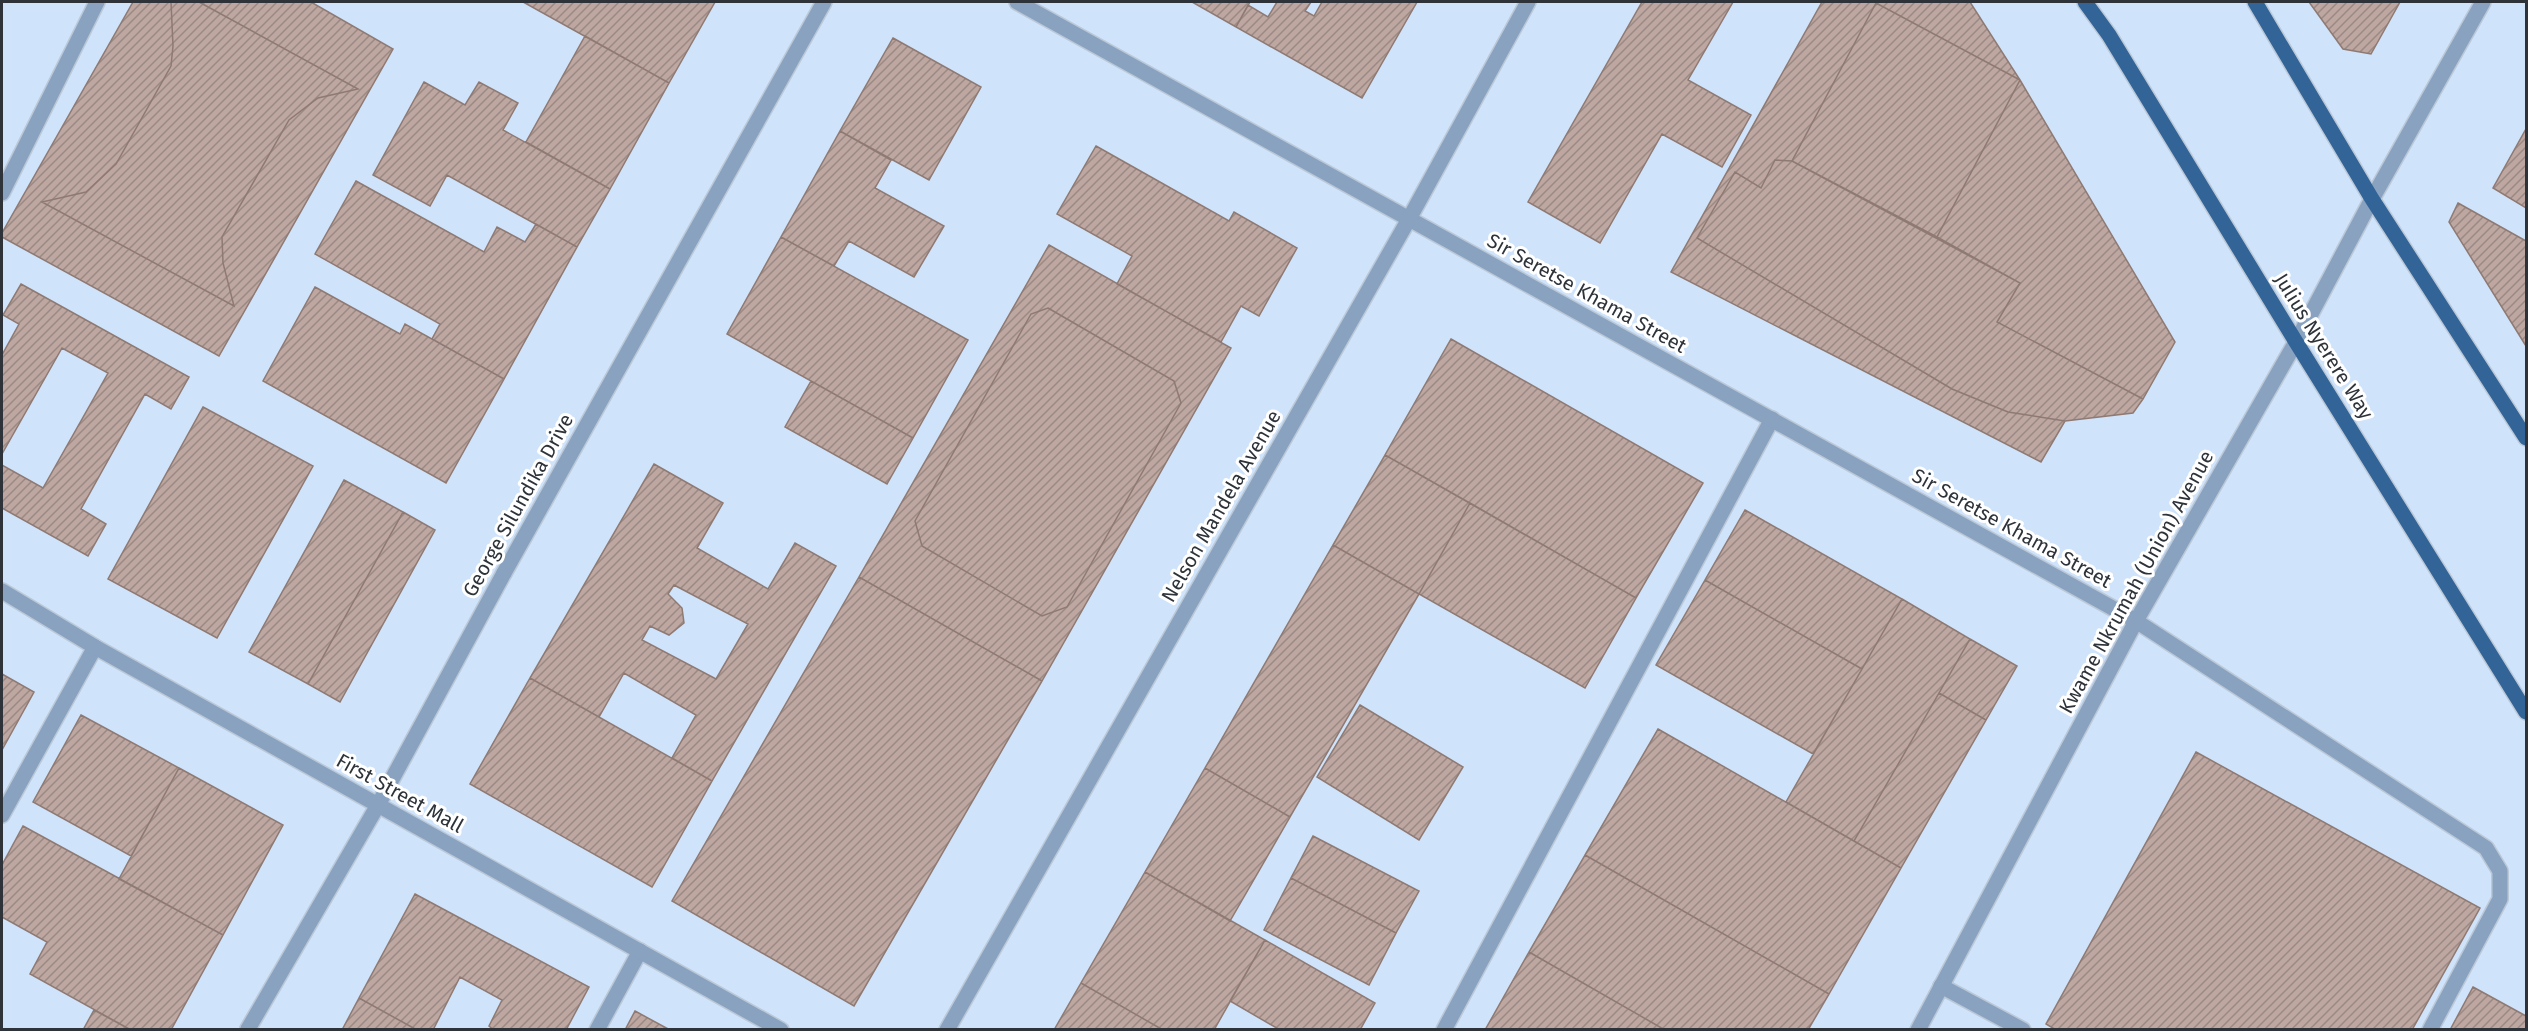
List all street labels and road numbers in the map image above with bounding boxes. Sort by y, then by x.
street label: Sir Seretse Khama Street [1483,228,1691,358]
street label: Julius Nyerere Way [2269,269,2379,424]
street label: Nelson Mandela Avenue [1156,406,1286,606]
street label: George Silundika Drive [458,409,578,601]
street label: Kwame Nkrumah (Union) Avenue [2054,446,2218,718]
street label: Sir Seretse Khama Street [1908,463,2116,593]
street label: First Street Mall [332,748,468,838]

